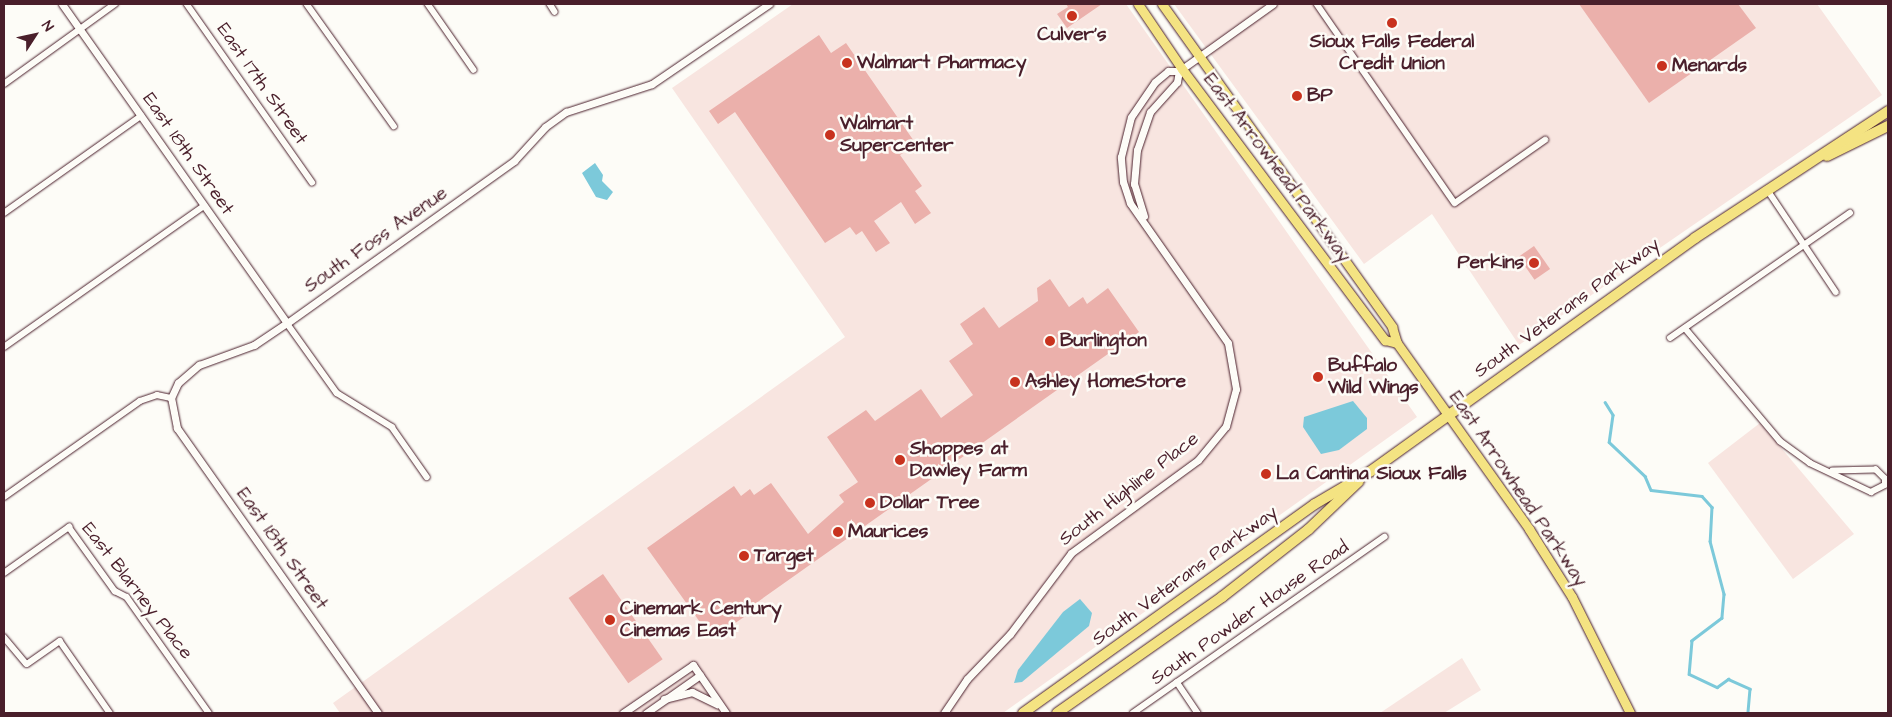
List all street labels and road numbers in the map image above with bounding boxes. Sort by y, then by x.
street label: East 17th Street [212,19,312,149]
street label: East Arrowhead Parkway [1198,69,1356,267]
street label: East 18th Street [137,89,239,219]
street label: South Foss Avenue [300,182,452,298]
street label: South Veterans Parkway [1470,233,1664,383]
street label: East Arrowhead Parkway [1444,387,1592,591]
street label: South Highline Place [1055,427,1203,551]
street label: East 18th Street [231,484,333,614]
street label: South Veterans Parkway [1088,501,1282,651]
street label: East Blarney Place [77,518,197,664]
street label: South Powder House Road [1147,536,1353,690]

